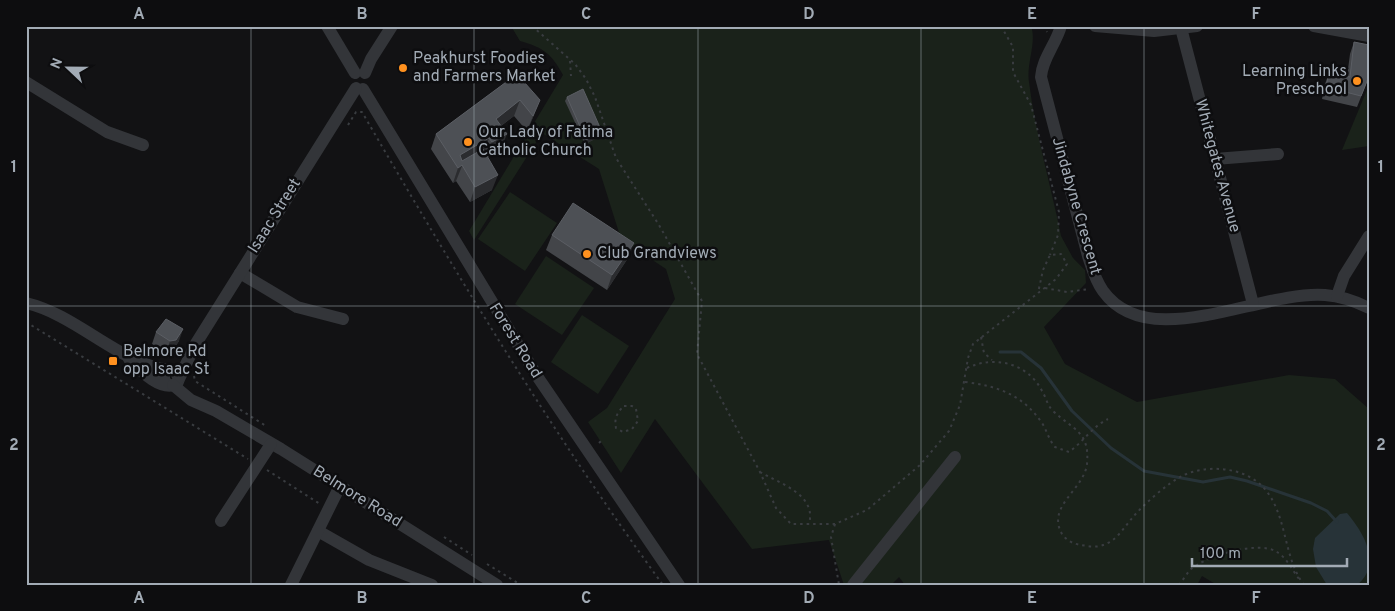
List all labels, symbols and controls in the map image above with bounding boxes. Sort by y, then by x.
text: A [133,5,145,25]
text: B [356,5,368,25]
text: C [581,5,591,25]
text: D [803,5,815,25]
text: E [1027,5,1037,25]
text: F [1251,5,1261,25]
north arrow [42,42,92,92]
place label: Peakhurst Foodies and Farmers Market [413,49,556,87]
text: N [48,56,67,72]
marker: Peakhurst Foodies and Farmers Market [397,62,409,74]
place label: Learning Links Preschool [1242,62,1347,100]
marker: Learning Links Preschool [1351,75,1363,87]
street label: Whitegates Avenue [1190,97,1244,235]
place label: Our Lady of Fatima Catholic Church [478,123,613,161]
street label: Jindabyne Crescent [1047,135,1105,277]
marker: Our Lady of Fatima Catholic Church [462,136,474,148]
text: 1 [11,158,17,178]
text: 1 [1378,158,1384,178]
street label: Isaac Street [244,175,306,257]
place label: Club Grandviews [597,244,717,264]
marker: Club Grandviews [581,248,593,260]
street label: Forest Road [484,300,546,382]
place label: Belmore Rd opp Isaac St [123,342,210,380]
marker: Belmore Rd opp Isaac St [107,355,119,367]
text: 2 [9,436,19,456]
text: 2 [1376,436,1386,456]
street label: Belmore Road [309,462,405,532]
scale bar [1192,536,1348,568]
text: 100 m [1200,545,1241,564]
text: A [133,589,145,609]
text: B [356,589,368,609]
text: C [581,589,591,609]
text: D [803,589,815,609]
text: E [1027,589,1037,609]
text: F [1251,589,1261,609]

